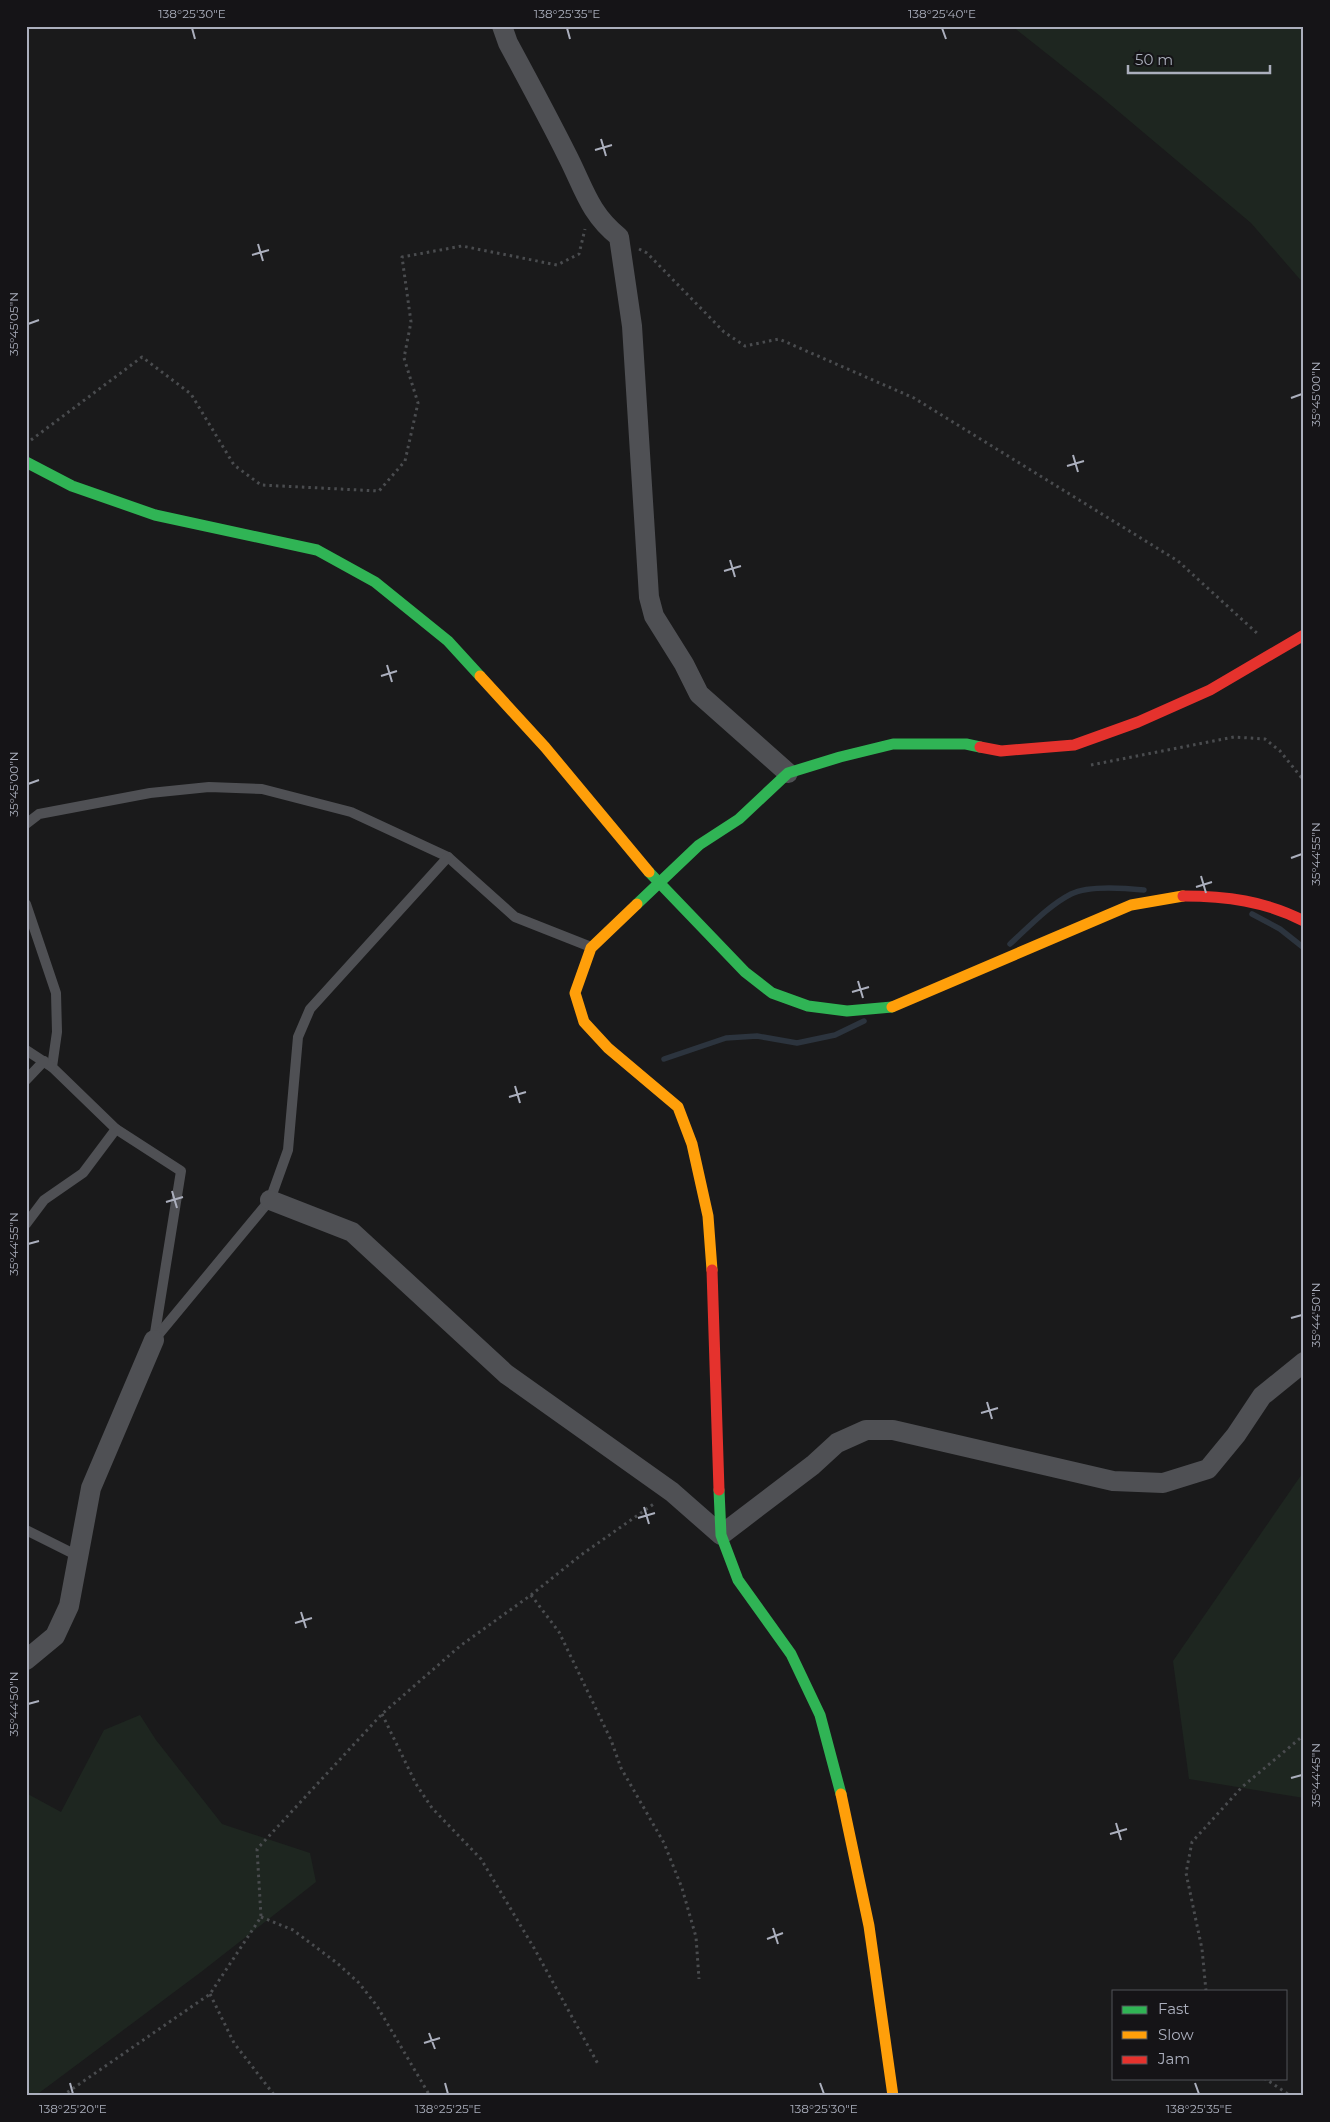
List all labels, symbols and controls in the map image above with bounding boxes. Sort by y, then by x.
text: 138°25'30"E [158,6,226,21]
text: 138°25'35"E [534,6,600,21]
text: 138°25'40"E [908,6,976,21]
scale bar [1128,42,1270,74]
text: 50 m [1135,50,1173,69]
text: 35°45'05"N [6,292,21,356]
text: 35°45'00"N [1308,361,1323,427]
text: 35°45'00"N [6,751,21,817]
text: 35°44'55"N [1308,822,1323,886]
text: 35°44'55"N [6,1212,21,1276]
text: 35°44'50"N [1308,1283,1323,1347]
text: 35°44'50"N [6,1672,21,1736]
text: 35°44'45"N [1308,1743,1323,1807]
legend [1112,1990,1288,2080]
text: Fast [1158,1999,1189,2018]
text: Slow [1158,2025,1194,2044]
text: Jam [1157,2049,1190,2068]
text: 138°25'20"E [39,2101,107,2116]
text: 138°25'25"E [415,2101,481,2116]
text: 138°25'30"E [790,2101,858,2116]
text: 138°25'35"E [1166,2101,1232,2116]

